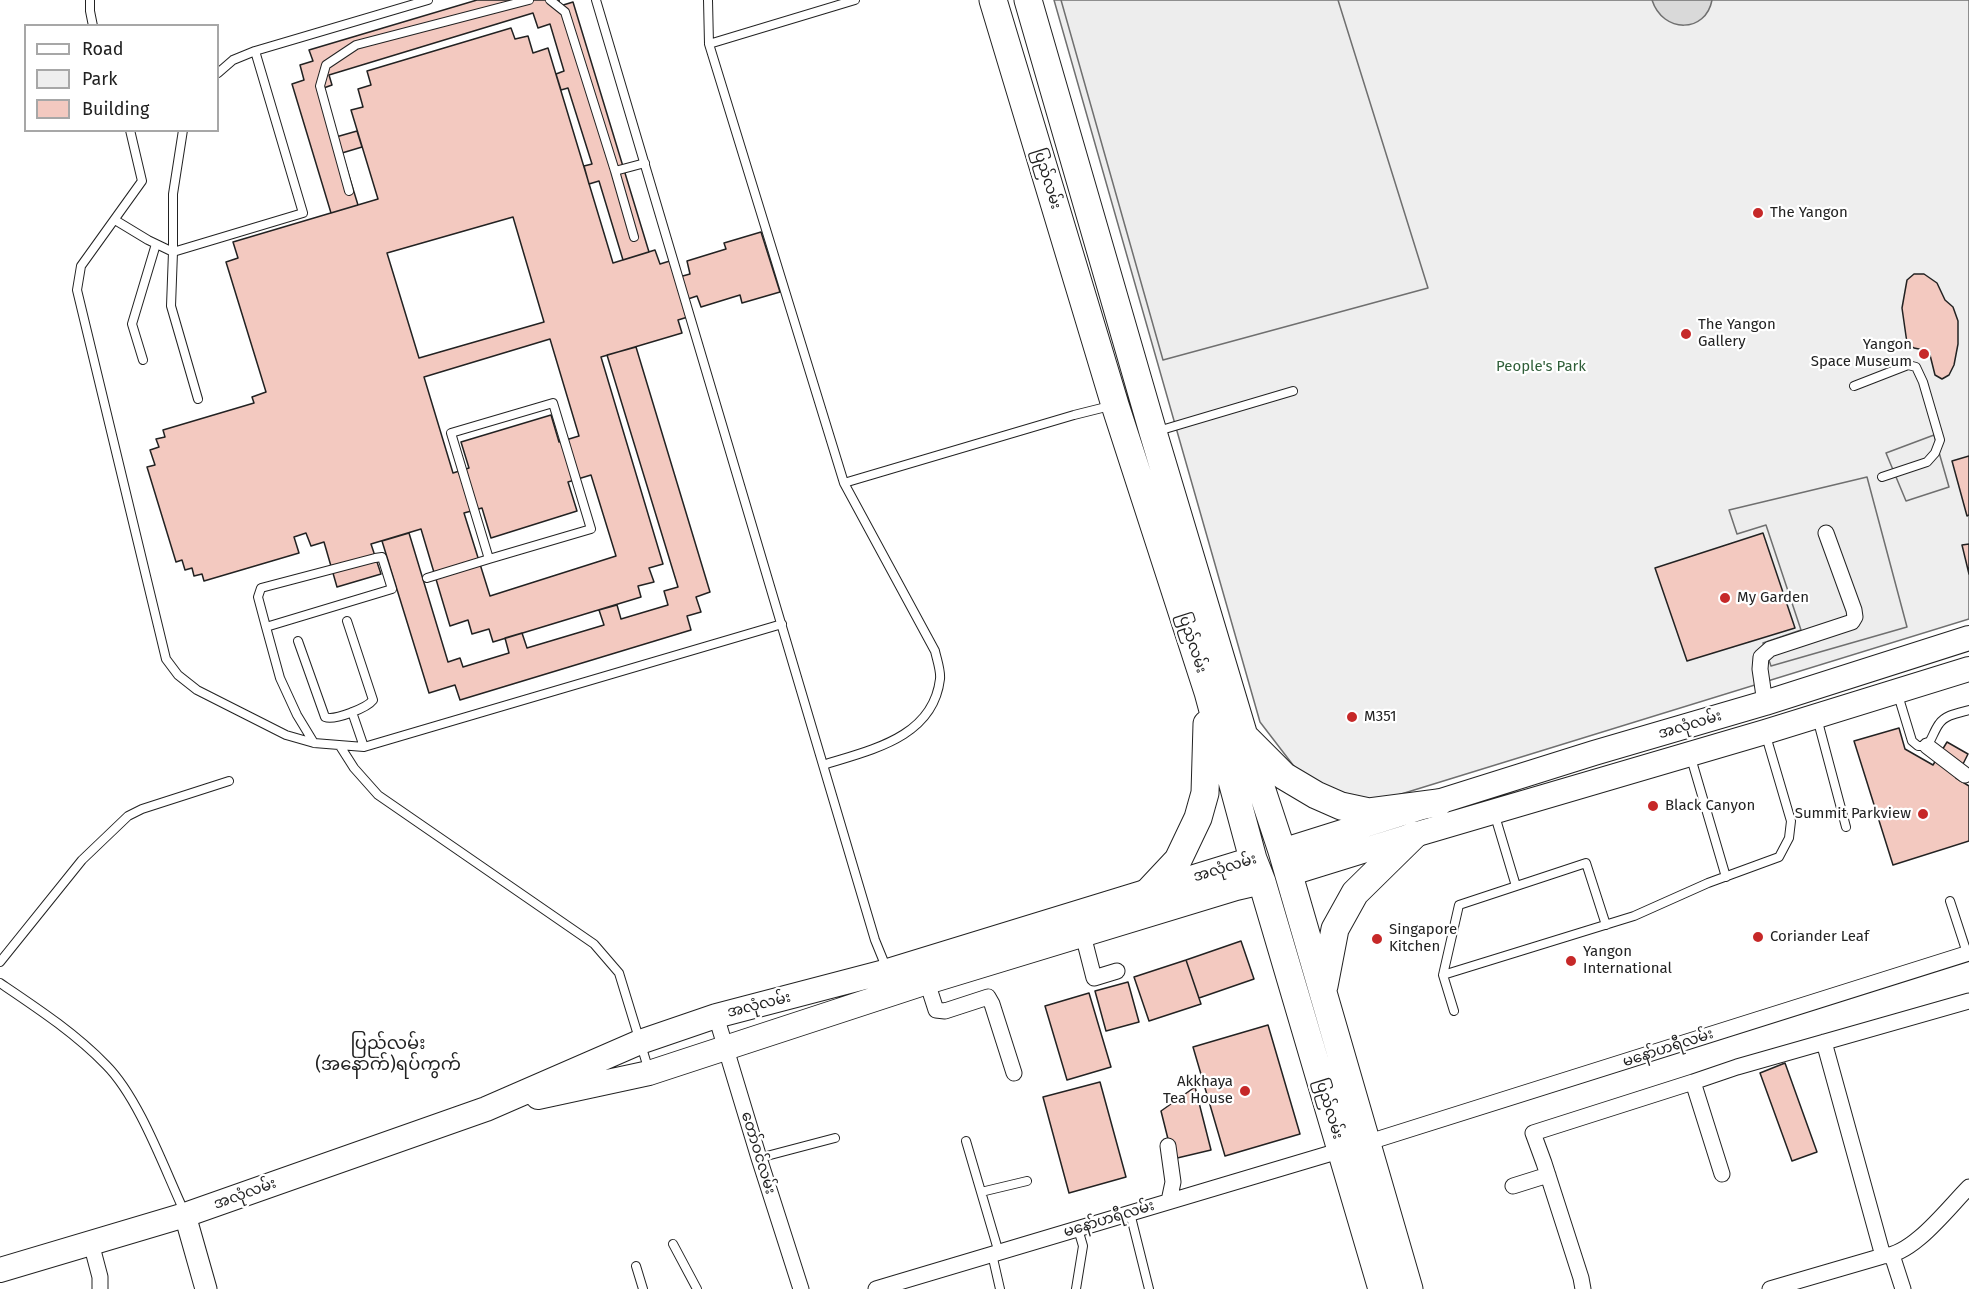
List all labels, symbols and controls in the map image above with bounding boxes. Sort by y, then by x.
legend [24,24,219,132]
text: Road [82,38,124,60]
text: Park [82,68,117,90]
text: Building [82,98,149,120]
street label: ပြည်လမ်း [1029,147,1065,211]
place label: The Yangon [1770,204,1848,222]
marker: The Yangon [1751,206,1765,220]
place label: The Yangon Gallery [1698,316,1776,351]
marker: The Yangon Gallery [1679,327,1693,341]
place label: Yangon Space Museum [1811,336,1912,371]
marker: Yangon Space Museum [1917,347,1931,361]
park label: People's Park [1496,358,1586,376]
place label: My Garden [1737,589,1809,607]
marker: My Garden [1718,591,1732,605]
street label: ပြည်လမ်း [1174,611,1210,675]
street label: အလုံလမ်း [1656,707,1724,743]
place label: M351 [1364,708,1396,726]
marker: M351 [1345,710,1359,724]
place label: Black Canyon [1665,797,1755,815]
marker: Black Canyon [1646,799,1660,813]
place label: Summit Parkview [1795,805,1911,823]
marker: Summit Parkview [1916,807,1930,821]
street label: အလုံလမ်း [1191,850,1259,886]
place label: Singapore Kitchen [1389,921,1457,956]
place label: Coriander Leaf [1770,928,1869,946]
marker: Coriander Leaf [1751,930,1765,944]
marker: Singapore Kitchen [1370,932,1384,946]
place label: Yangon International [1583,943,1672,978]
marker: Yangon International [1564,954,1578,968]
street label: အလုံလမ်း [725,988,793,1022]
street label: မနော်ဟရီလမ်း [1620,1025,1716,1071]
district label: ပြည်လမ်း (အနောက်)ရပ်ကွက် [315,1033,461,1076]
place label: Akkhaya Tea House [1163,1073,1233,1108]
street label: ပြည်လမ်း [1311,1077,1347,1141]
marker: Akkhaya Tea House [1238,1084,1252,1098]
street label: တော်ဝင်လမ်း [737,1110,779,1196]
street label: အလုံလမ်း [211,1174,279,1214]
street label: မနော်ဟရီလမ်း [1061,1197,1157,1241]

